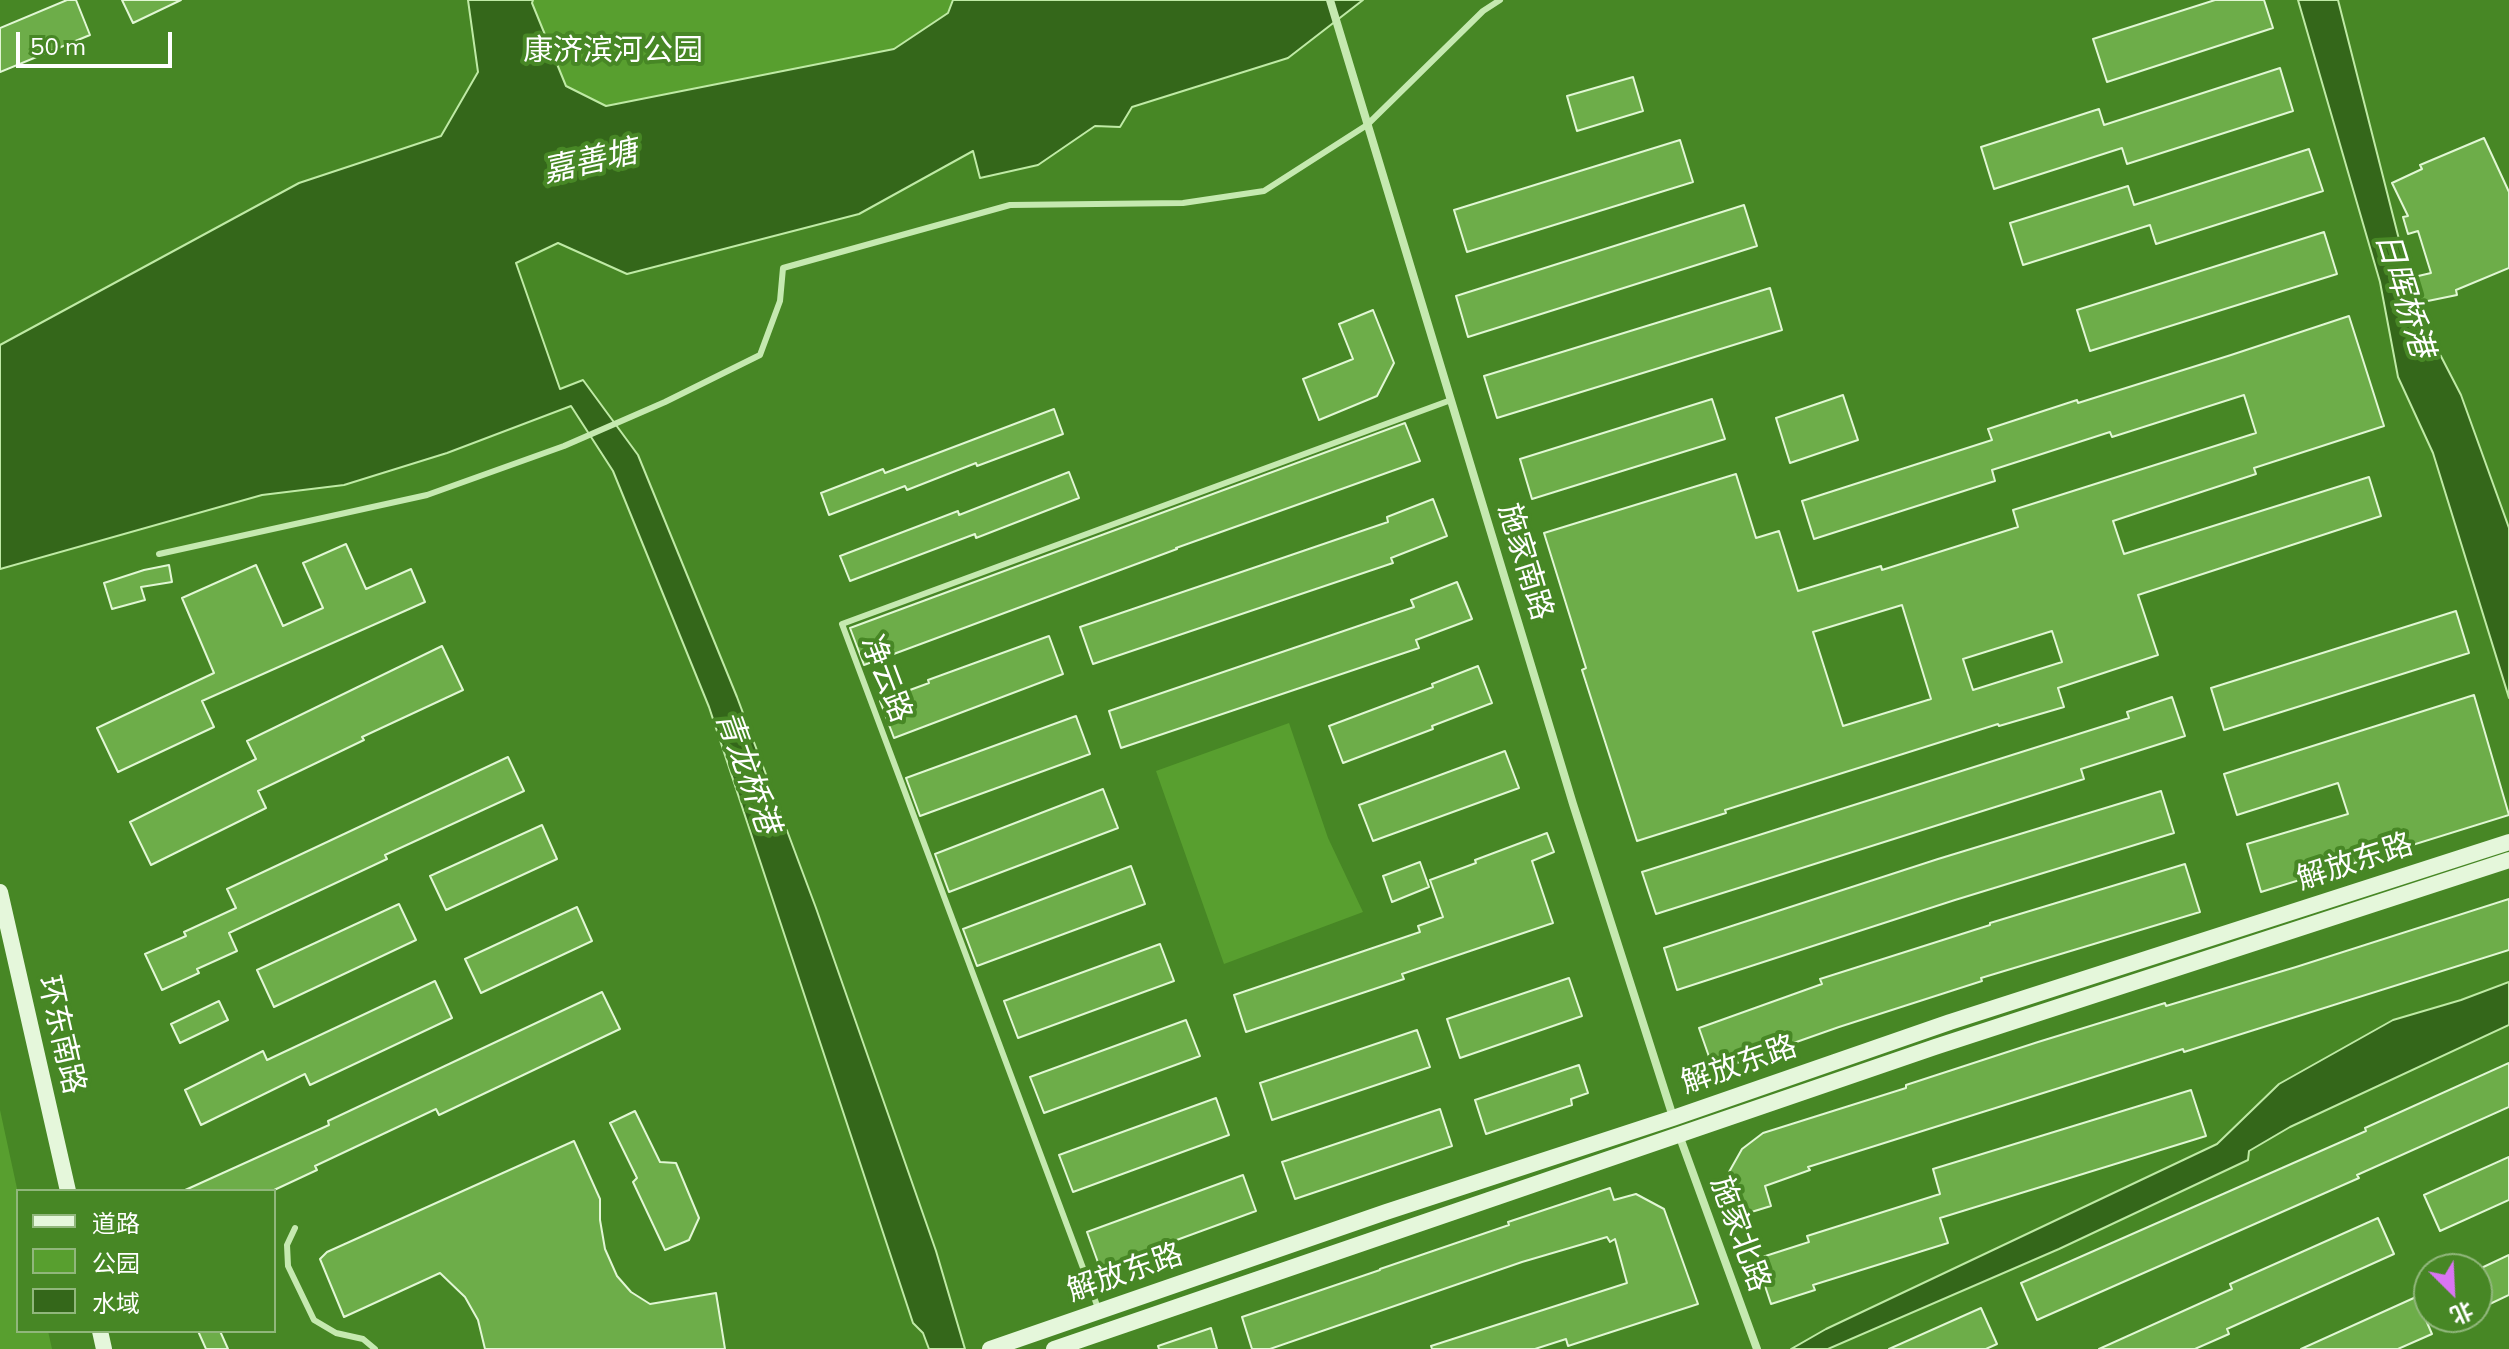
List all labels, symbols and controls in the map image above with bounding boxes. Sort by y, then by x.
scale bar [20,16,176,66]
text: 50 m [30,31,86,61]
park label: 康济滨河公园 [523,33,703,69]
water label: 嘉善塘 [539,132,641,192]
water label: 日晖桥港 [2367,228,2441,362]
street label: 施家南路 [1490,499,1560,625]
street label: 净云路 [853,631,919,727]
water label: 青龙桥港 [707,705,787,839]
street label: 解放东路 [2292,826,2418,898]
street label: 环东南路 [30,972,92,1098]
street label: 解放东路 [1676,1028,1802,1102]
street label: 施家北路 [1703,1171,1777,1297]
legend [16,1189,276,1333]
text: 道路 [92,1208,140,1238]
street label: 解放东路 [1062,1236,1188,1310]
text: 公园 [92,1248,140,1278]
north arrow [2413,1253,2493,1333]
text: 水域 [92,1288,140,1318]
text: 北 [2446,1296,2478,1330]

